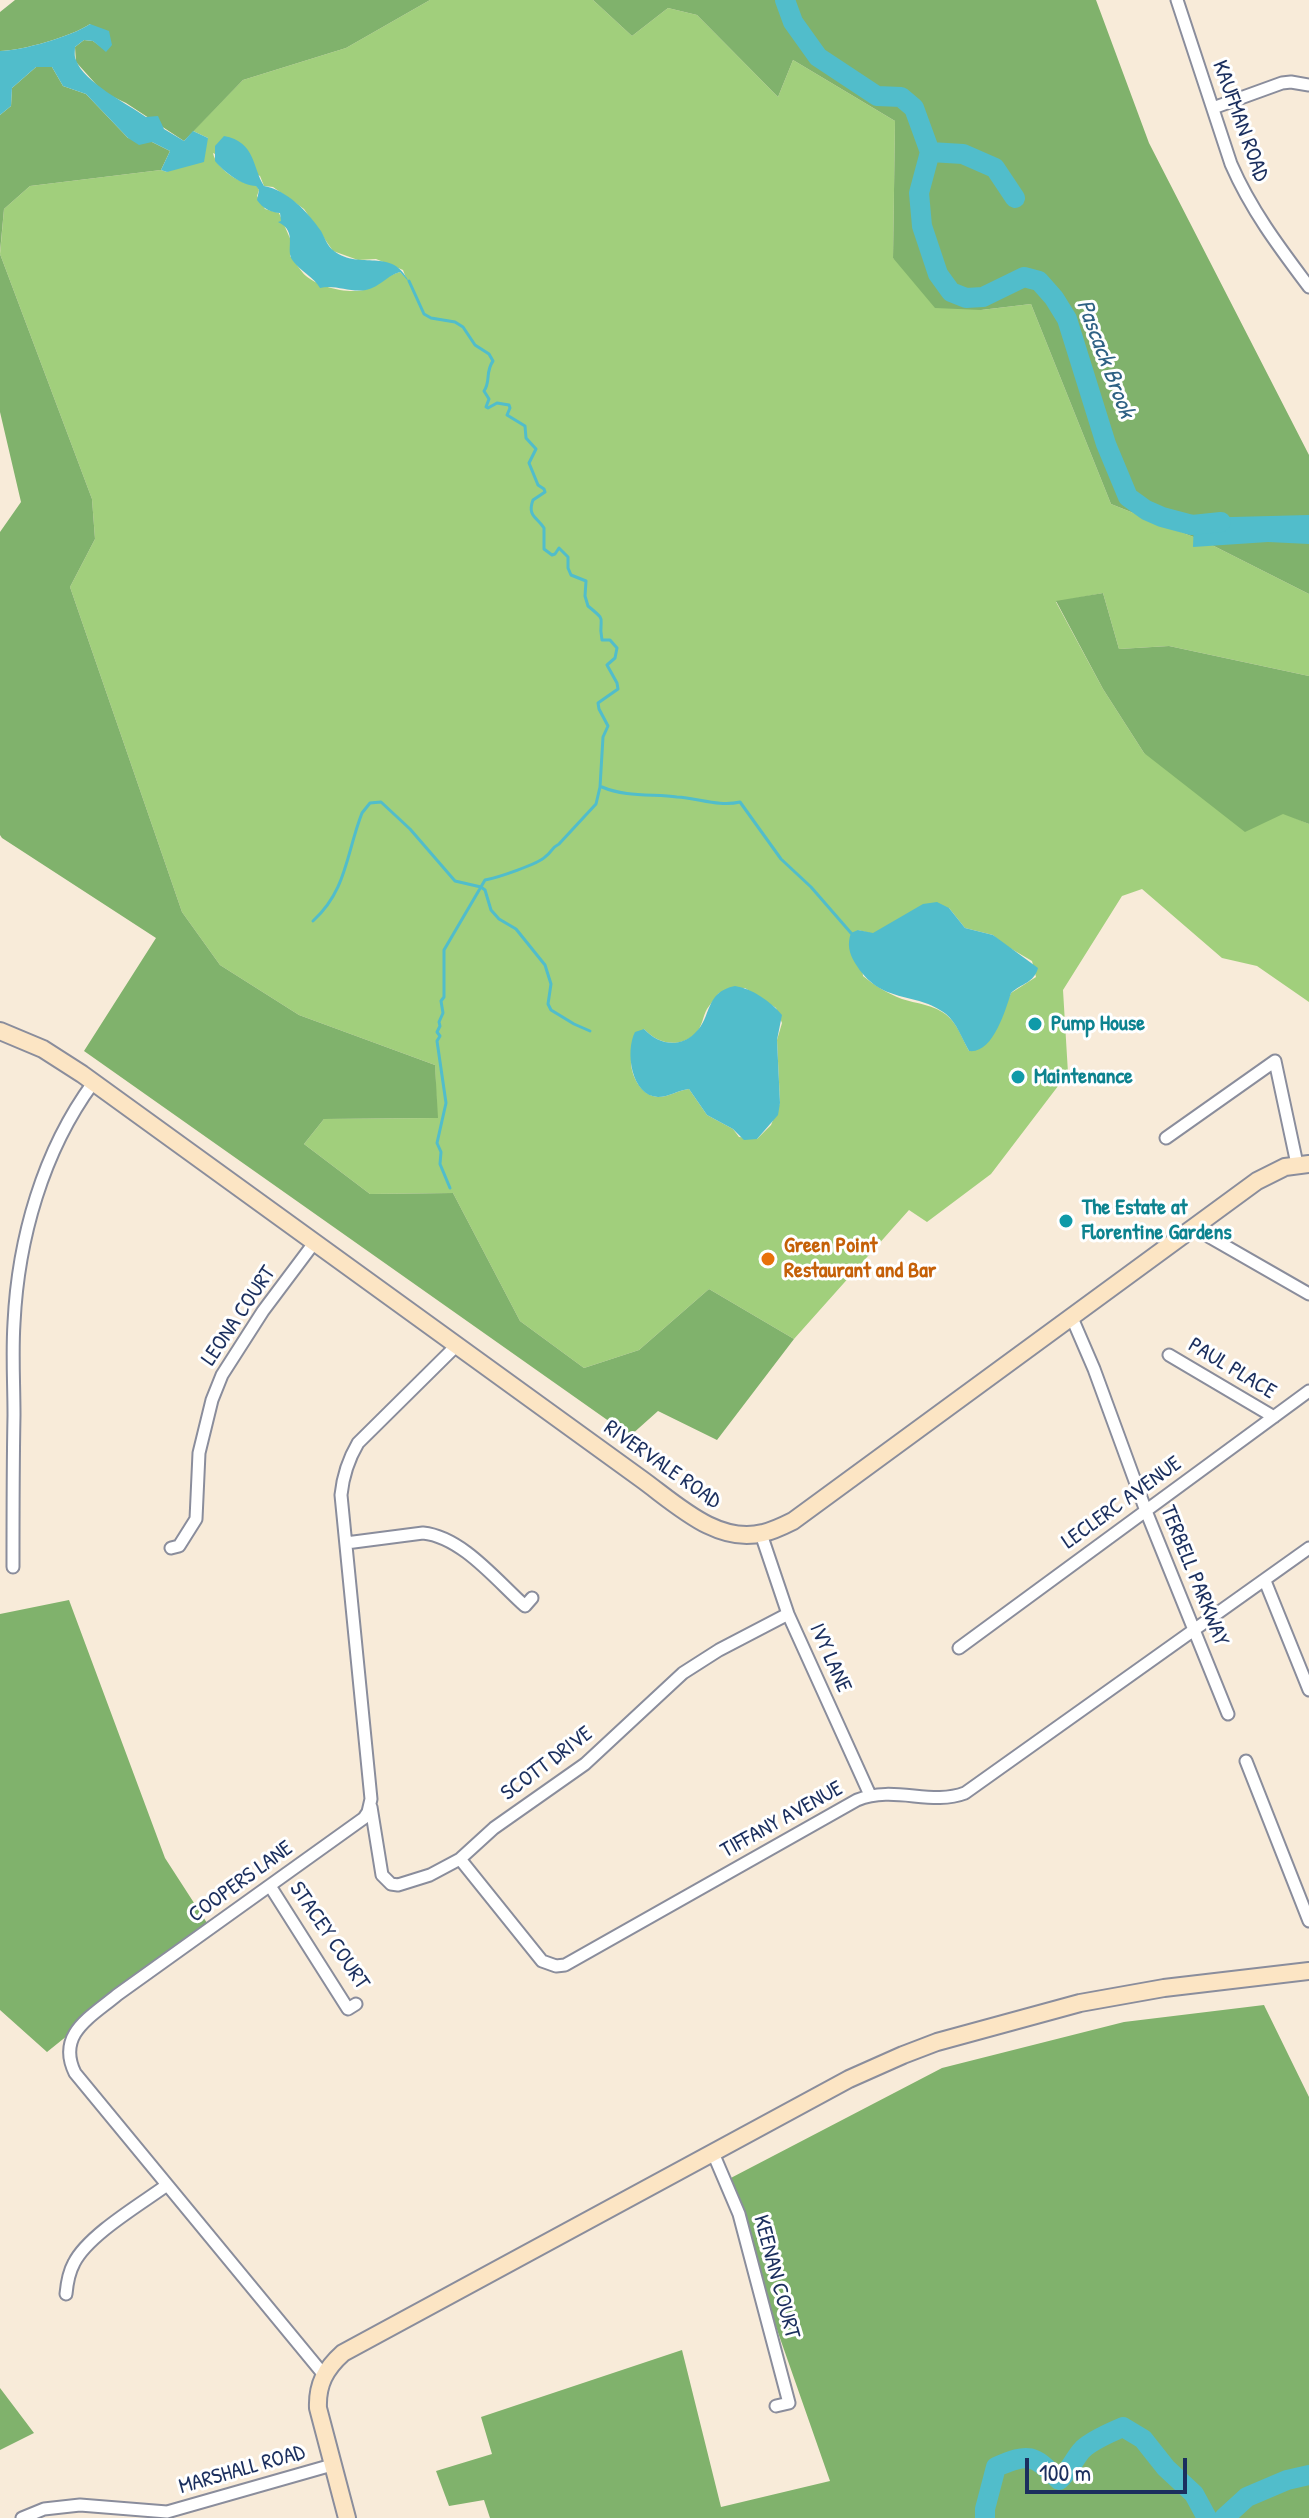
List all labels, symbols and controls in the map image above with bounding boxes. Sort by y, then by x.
street label: KAUFMAN ROAD [1206,57,1274,185]
water label: Pascack Brook [1069,296,1141,422]
place label: Pump House [1051,1011,1145,1037]
marker: Pump House [1026,1015,1044,1033]
place label: Maintenance [1034,1064,1133,1090]
marker: Maintenance [1009,1068,1027,1086]
place label: The Estate at Florentine Gardens [1082,1195,1232,1246]
marker: The Estate at Florentine Gardens [1057,1212,1075,1230]
place label: Green Point Restaurant and Bar [784,1233,936,1284]
marker: Green Point Restaurant and Bar [759,1250,777,1268]
street label: LEONA COURT [196,1261,282,1371]
street label: PAUL PLACE [1183,1332,1281,1406]
street label: RIVERVALE ROAD [598,1415,726,1515]
street label: LECLERC AVENUE [1057,1451,1187,1555]
street label: TERBELL PARKWAY [1154,1502,1234,1650]
street label: IVY LANE [803,1619,857,1697]
street label: SCOTT DRIVE [496,1721,598,1807]
street label: TIFFANY AVENUE [716,1776,848,1864]
street label: COOPERS LANE [184,1835,298,1929]
street label: STACEY COURT [283,1877,375,1995]
street label: KEENAN COURT [747,2212,805,2342]
street label: MARSHALL ROAD [176,2439,308,2501]
scale bar [1029,2442,1191,2492]
text: 100 m [1039,2456,1091,2488]

